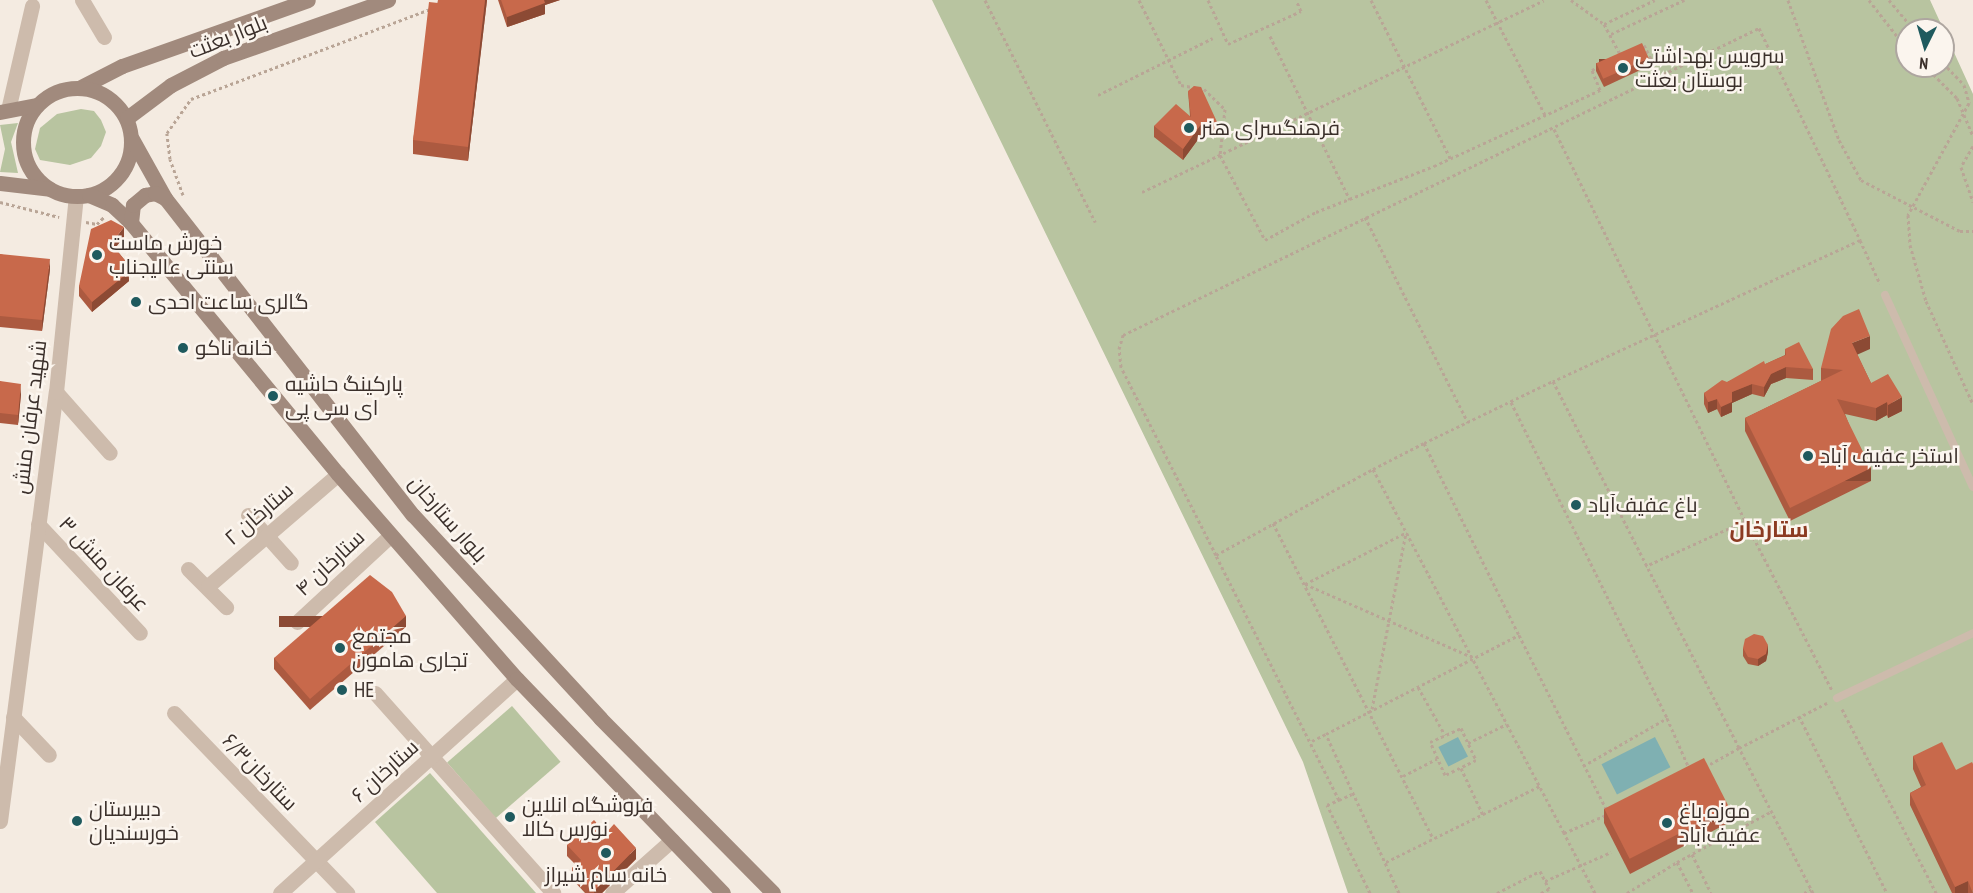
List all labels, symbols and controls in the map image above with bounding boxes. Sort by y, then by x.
street label: بلوار بعثت [185,10,271,64]
north arrow [1895,18,1955,78]
place label: سرویس بهداشتی بوستان بعثت [1635,43,1784,93]
text: N [1918,54,1929,74]
marker: سرویس بهداشتی بوستان بعثت [1616,61,1630,75]
place label: فرهنگسرای هنر [1201,115,1340,141]
marker: فرهنگسرای هنر [1182,121,1196,135]
place label: خورش ماست سنتی عالیجناب [109,230,234,280]
marker: خورش ماست سنتی عالیجناب [90,248,104,262]
place label: گالری ساعت احدی [148,289,309,315]
marker: گالری ساعت احدی [129,295,143,309]
place label: خانه ناکو [195,335,272,361]
street label: شهید عرفان منش [8,339,52,495]
marker: خانه ناکو [176,341,190,355]
place label: پارکینگ حاشیه ای سی پی [285,371,403,421]
marker: پارکینگ حاشیه ای سی پی [266,389,280,403]
place label: استخر عفیف آباد [1820,443,1959,469]
marker: استخر عفیف آباد [1801,449,1815,463]
street label: بلوار ستارخان [403,470,493,568]
street label: ۲ ستارخان [220,477,298,551]
place label: باغ عفیف‌آباد [1588,492,1698,518]
marker: باغ عفیف‌آباد [1569,498,1583,512]
street label: ۳ عرفان منش [54,511,154,617]
district label: ستارخان [1729,517,1809,543]
street label: ۴ ستارخان [290,525,370,601]
place label: مجتمع تجاری هامون [352,623,468,673]
marker: مجتمع تجاری هامون [333,641,347,655]
place label: HE [354,677,374,703]
marker: HE [335,683,349,697]
street label: ستارخان۶/۳ [217,728,303,816]
street label: ستارخان ۶ [346,734,424,808]
place label: فروشگاه انلاین نورس کالا [522,792,653,842]
place label: دبیرستان خورسندیان [89,796,179,846]
place label: موزه باغ عفیف‌آباد [1679,798,1761,848]
marker: فروشگاه انلاین نورس کالا [503,810,517,824]
marker: دبیرستان خورسندیان [70,814,84,828]
marker: موزه باغ عفیف‌آباد [1660,816,1674,830]
marker: خانه سام شیراز [599,846,613,860]
place label: خانه سام شیراز [545,862,667,888]

